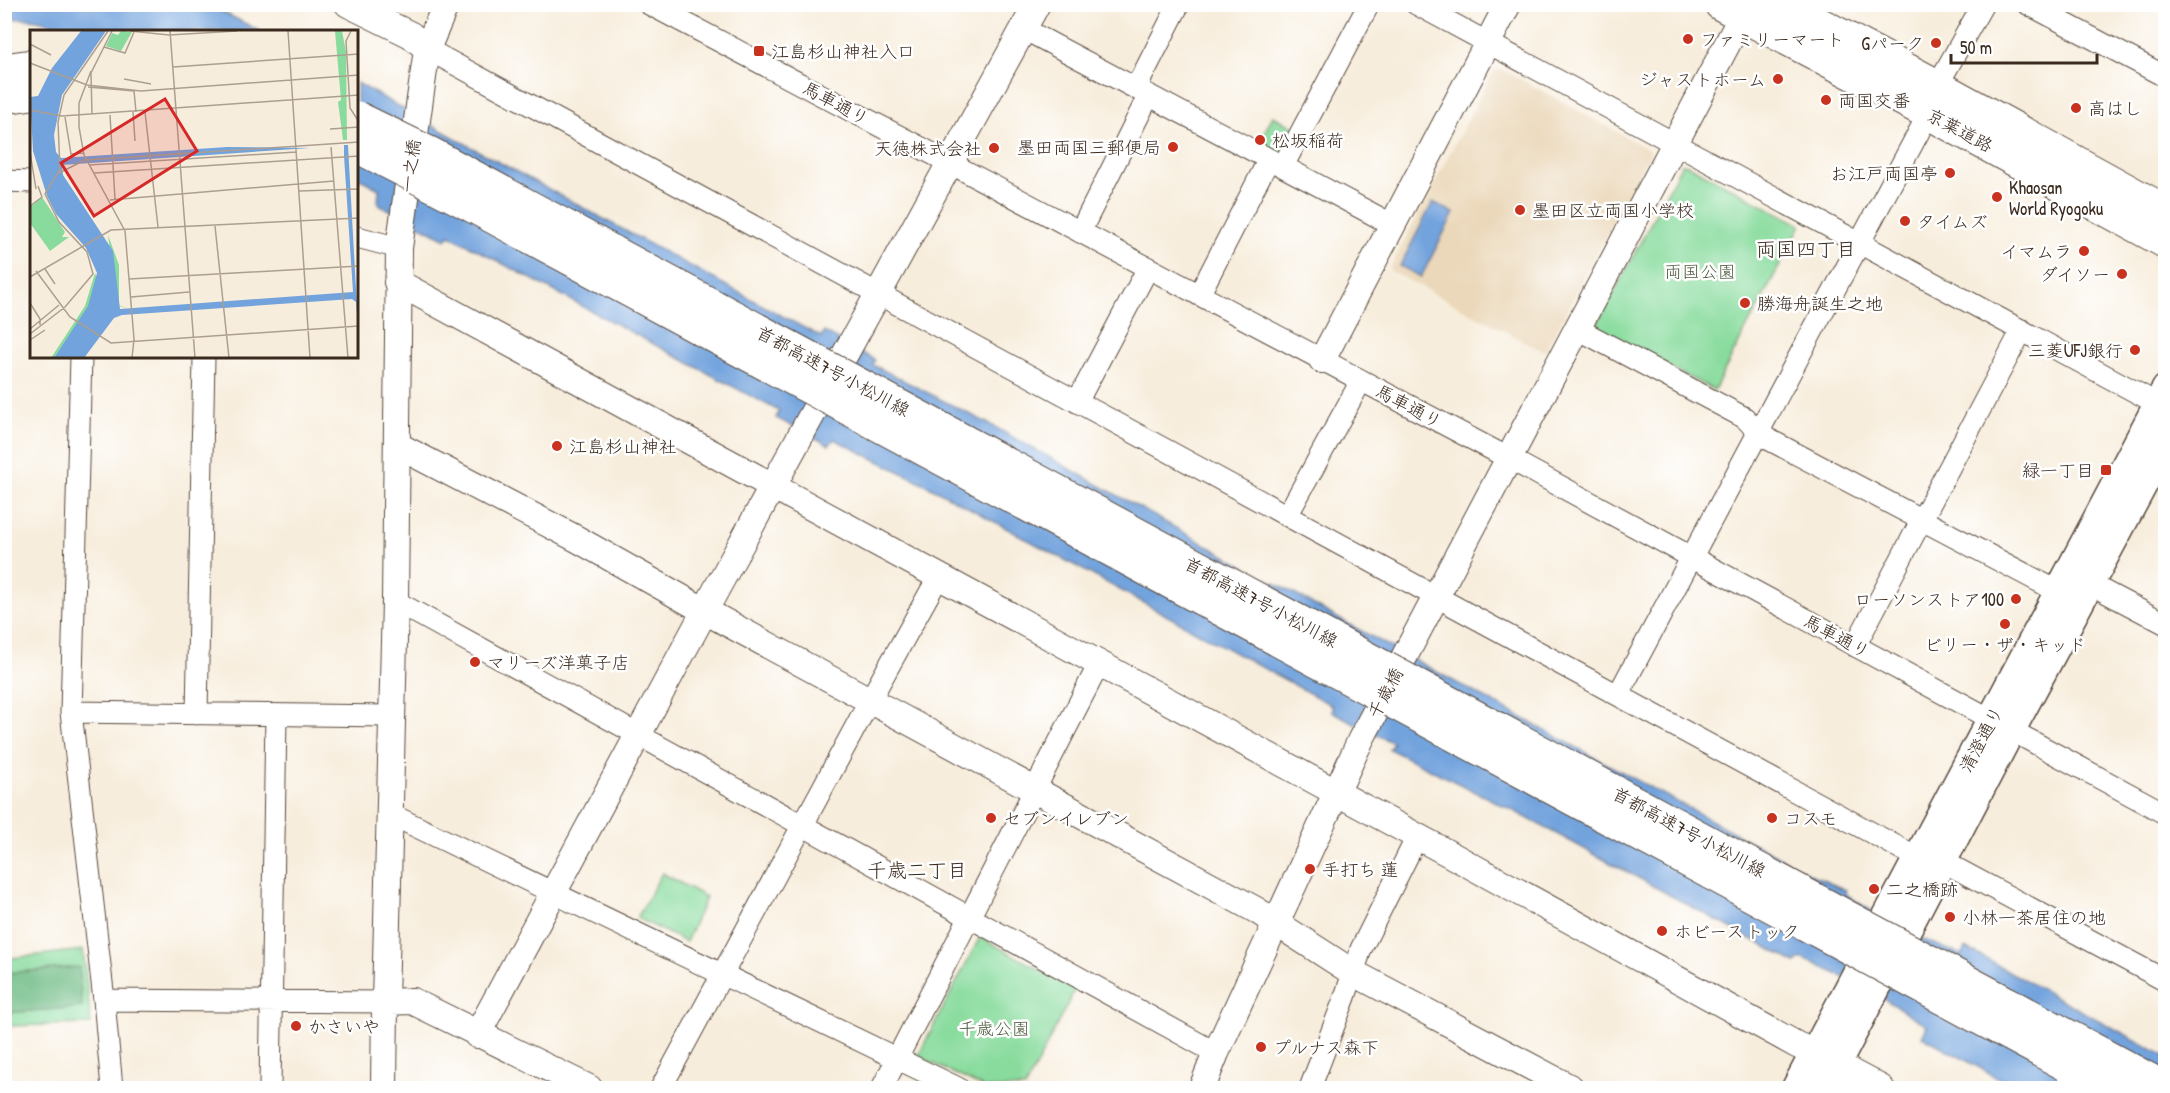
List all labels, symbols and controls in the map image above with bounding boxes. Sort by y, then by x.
place label: ファミリーマート [1700,27,1844,52]
scale bar [1951,27,2096,65]
inset map [30,30,358,358]
place label: Gパーク [1861,31,1924,56]
marker: ファミリーマート [1681,32,1695,46]
text: 50 m [1960,35,1992,60]
marker: Gパーク [1929,36,1943,50]
place label: 江島杉山神社入口 [771,39,915,64]
marker: 江島杉山神社入口 [752,44,766,58]
place label: ジャストホーム [1639,67,1766,92]
marker: ジャストホーム [1771,72,1785,86]
street label: 馬車通り [798,75,874,131]
place label: 両国交番 [1838,88,1910,113]
marker: 両国交番 [1819,93,1833,107]
place label: 高はし [2088,96,2142,121]
marker: 高はし [2069,101,2083,115]
street label: 京葉道路 [1922,102,1998,158]
place label: 松坂稲荷 [1272,128,1344,153]
marker: 松坂稲荷 [1253,133,1267,147]
place label: 墨田両国三郵便局 [1017,135,1161,160]
place label: 天徳株式会社 [874,136,982,161]
street label: 一之橋 [394,138,426,194]
marker: 墨田両国三郵便局 [1166,140,1180,154]
marker: 天徳株式会社 [987,141,1001,155]
place label: お江戸両国亭 [1830,161,1938,186]
marker: お江戸両国亭 [1943,166,1957,180]
place label: Khaosan World Ryogoku [2009,175,2103,221]
marker: Khaosan World Ryogoku [1990,190,2004,204]
place label: 墨田区立両国小学校 [1532,198,1694,223]
marker: 墨田区立両国小学校 [1513,203,1527,217]
place label: タイムズ [1917,209,1988,234]
marker: タイムズ [1898,214,1912,228]
district label: 両国四丁目 [1756,235,1856,262]
place label: イマムラ [2000,239,2072,264]
marker: イマムラ [2077,244,2091,258]
park label: 両国公園 [1664,259,1736,284]
place label: ダイソー [2040,262,2110,287]
marker: ダイソー [2115,267,2129,281]
place label: 勝海舟誕生之地 [1757,291,1883,316]
marker: 勝海舟誕生之地 [1738,296,1752,310]
street label: 首都高速7号小松川線 [752,320,914,422]
place label: 三菱UFJ銀行 [2028,338,2123,363]
marker: 三菱UFJ銀行 [2128,343,2142,357]
street label: 馬車通り [1371,378,1447,434]
place label: 江島杉山神社 [569,434,677,459]
marker: 江島杉山神社 [550,439,564,453]
place label: 緑一丁目 [2022,458,2094,483]
marker: 緑一丁目 [2099,463,2113,477]
street label: 首都高速7号小松川線 [1180,551,1342,653]
place label: ローソンストア100 [1854,587,2004,612]
marker: ローソンストア100 [2009,592,2023,606]
street label: 馬車通り [1799,608,1875,664]
marker: ビリー・ザ・キッド [1998,617,2012,631]
place label: ビリー・ザ・キッド [1924,632,2086,657]
place label: マリーズ洋菓子店 [487,650,630,675]
marker: マリーズ洋菓子店 [468,655,482,669]
street label: 千歳橋 [1361,663,1409,723]
street label: 清澄通り [1953,701,2009,777]
street label: 首都高速7号小松川線 [1608,781,1770,883]
place label: セブンイレブン [1003,806,1129,831]
place label: コスモ [1784,806,1837,831]
marker: セブンイレブン [984,811,998,825]
marker: コスモ [1765,811,1779,825]
district label: 千歳二丁目 [867,856,967,883]
place label: 手打ち 蓮 [1322,857,1398,882]
marker: 手打ち 蓮 [1303,862,1317,876]
place label: 二之橋跡 [1886,877,1958,902]
marker: 二之橋跡 [1867,882,1881,896]
place label: 小林一茶居住の地 [1962,905,2106,930]
marker: 小林一茶居住の地 [1943,910,1957,924]
place label: ホビーストック [1674,919,1799,944]
marker: ホビーストック [1655,924,1669,938]
place label: かさいや [308,1014,380,1039]
park label: 千歳公園 [958,1016,1030,1041]
marker: かさいや [289,1019,303,1033]
place label: プルナス森下 [1273,1035,1379,1060]
marker: プルナス森下 [1254,1040,1268,1054]

